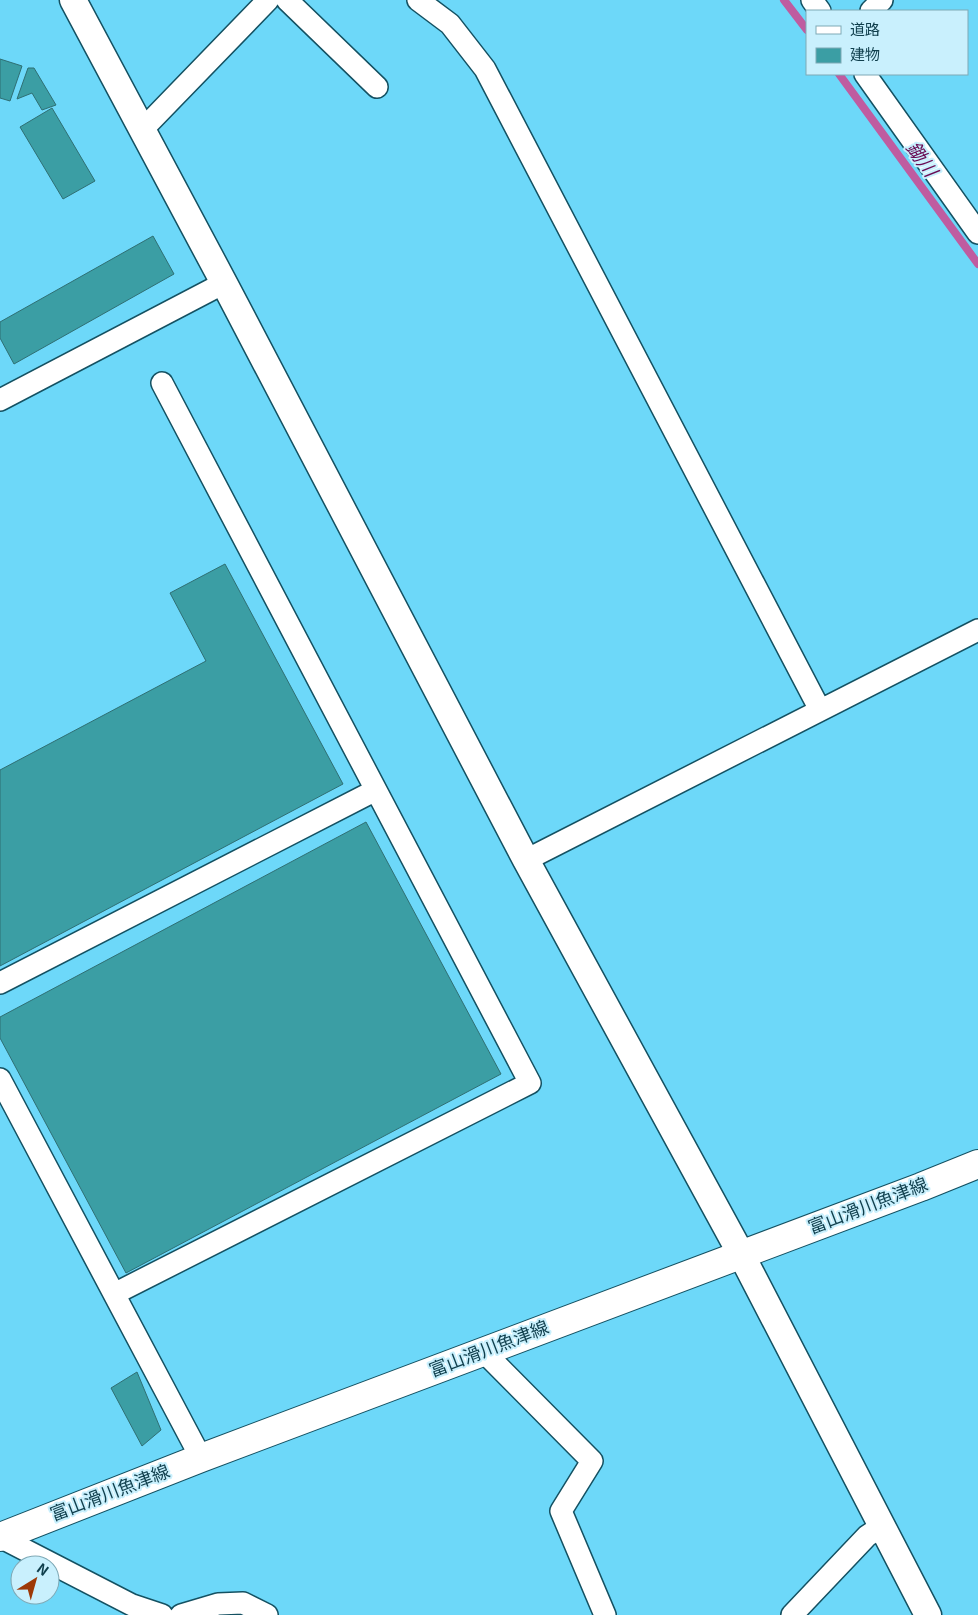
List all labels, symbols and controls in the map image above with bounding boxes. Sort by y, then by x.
legend [806,10,968,75]
text: 道路 [850,18,880,39]
text: 建物 [850,43,880,64]
water label: 鋤川 [901,135,946,183]
street label: 富山滑川魚津線 [804,1169,931,1239]
street label: 富山滑川魚津線 [425,1312,552,1382]
street label: 富山滑川魚津線 [46,1456,173,1526]
north arrow [10,1555,60,1605]
text: N [33,1558,54,1580]

